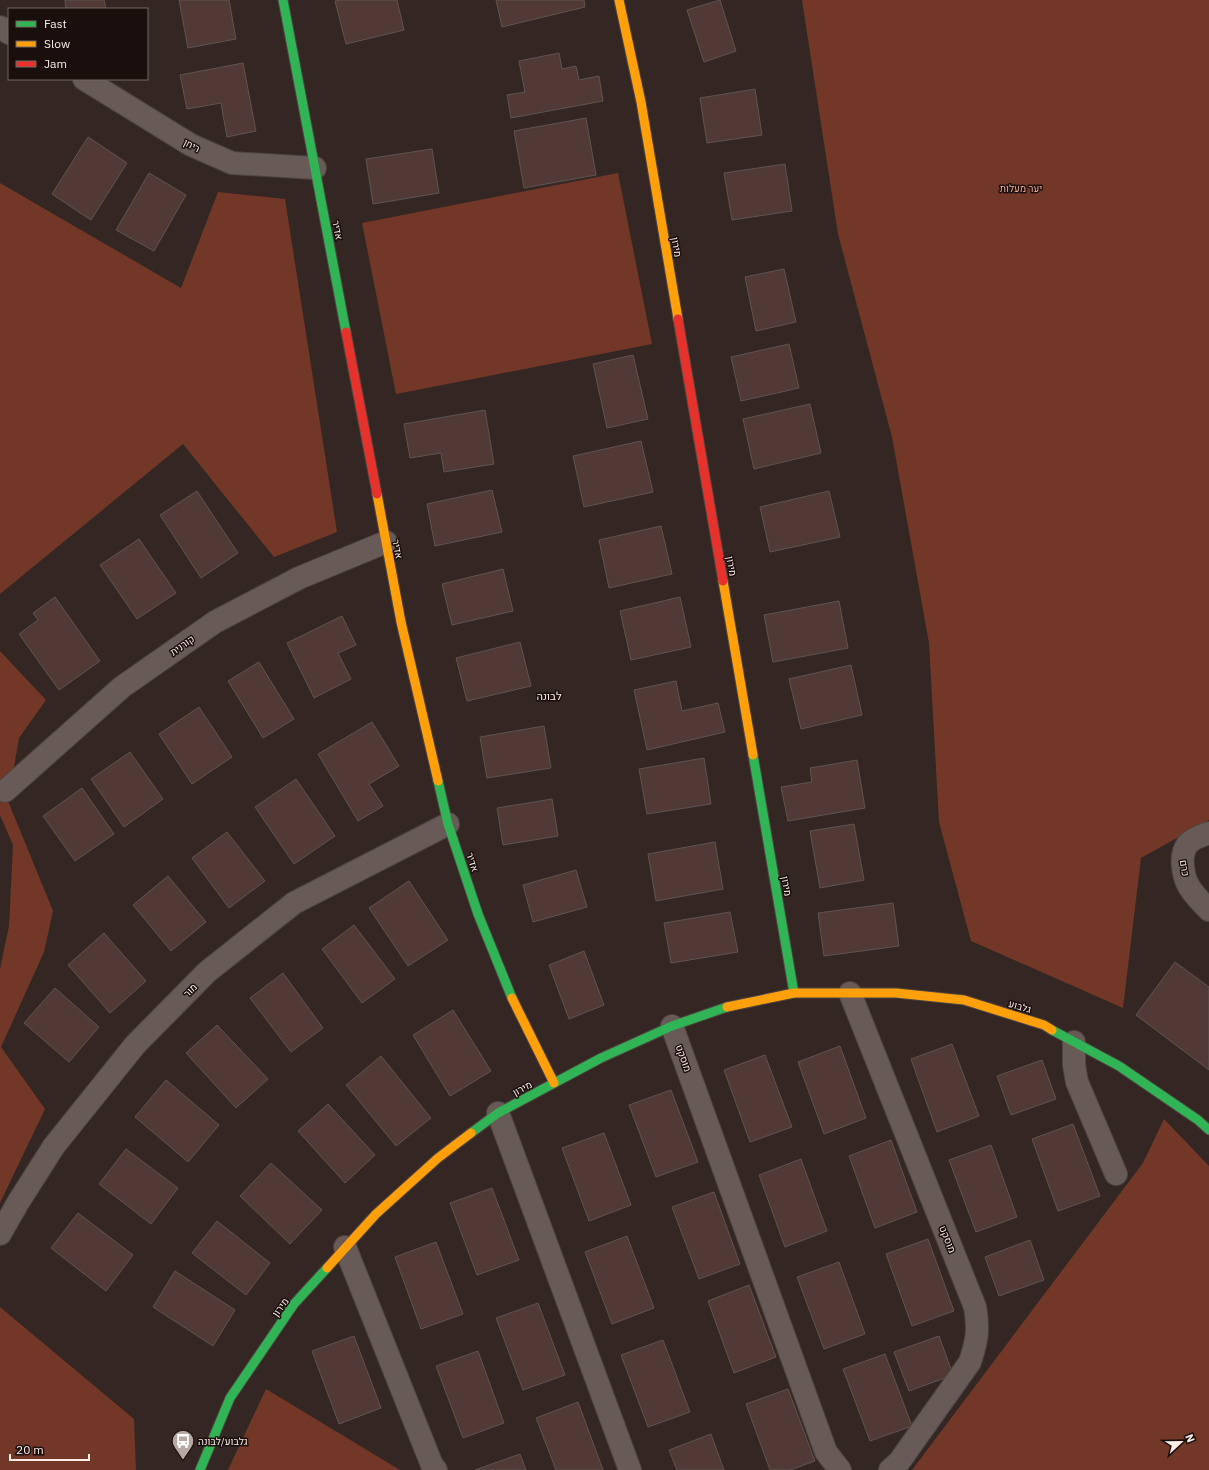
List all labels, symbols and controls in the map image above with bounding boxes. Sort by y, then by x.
legend [8,8,148,80]
text: Fast [44,16,67,31]
text: Slow [44,36,70,51]
text: Jam [44,56,67,71]
street label: ריחן [181,136,202,155]
park label: יער מעלות [1000,182,1042,195]
street label: אדיר [329,219,346,241]
street label: מירון [668,236,685,258]
street label: אדיר [389,538,406,560]
street label: מירון [723,555,740,577]
street label: קורנית [168,632,197,658]
district label: לבונה [536,689,562,703]
street label: אדיר [463,851,482,873]
street label: כרם [1177,859,1192,877]
street label: מירון [778,875,795,897]
street label: מור [181,981,200,1000]
street label: גלבוע [1007,997,1033,1016]
street label: מוסקט [673,1043,694,1074]
street label: מירון [510,1078,534,1099]
street label: מוסקט [936,1224,959,1255]
street label: מירון [269,1295,292,1319]
north arrow [1161,1422,1201,1462]
bus stop icon: גלבוע/לבונה [170,1428,196,1461]
text: N [1182,1432,1198,1445]
place label: גלבוע/לבונה [198,1435,248,1448]
scale bar [10,1436,89,1462]
text: 20 m [16,1442,44,1457]

